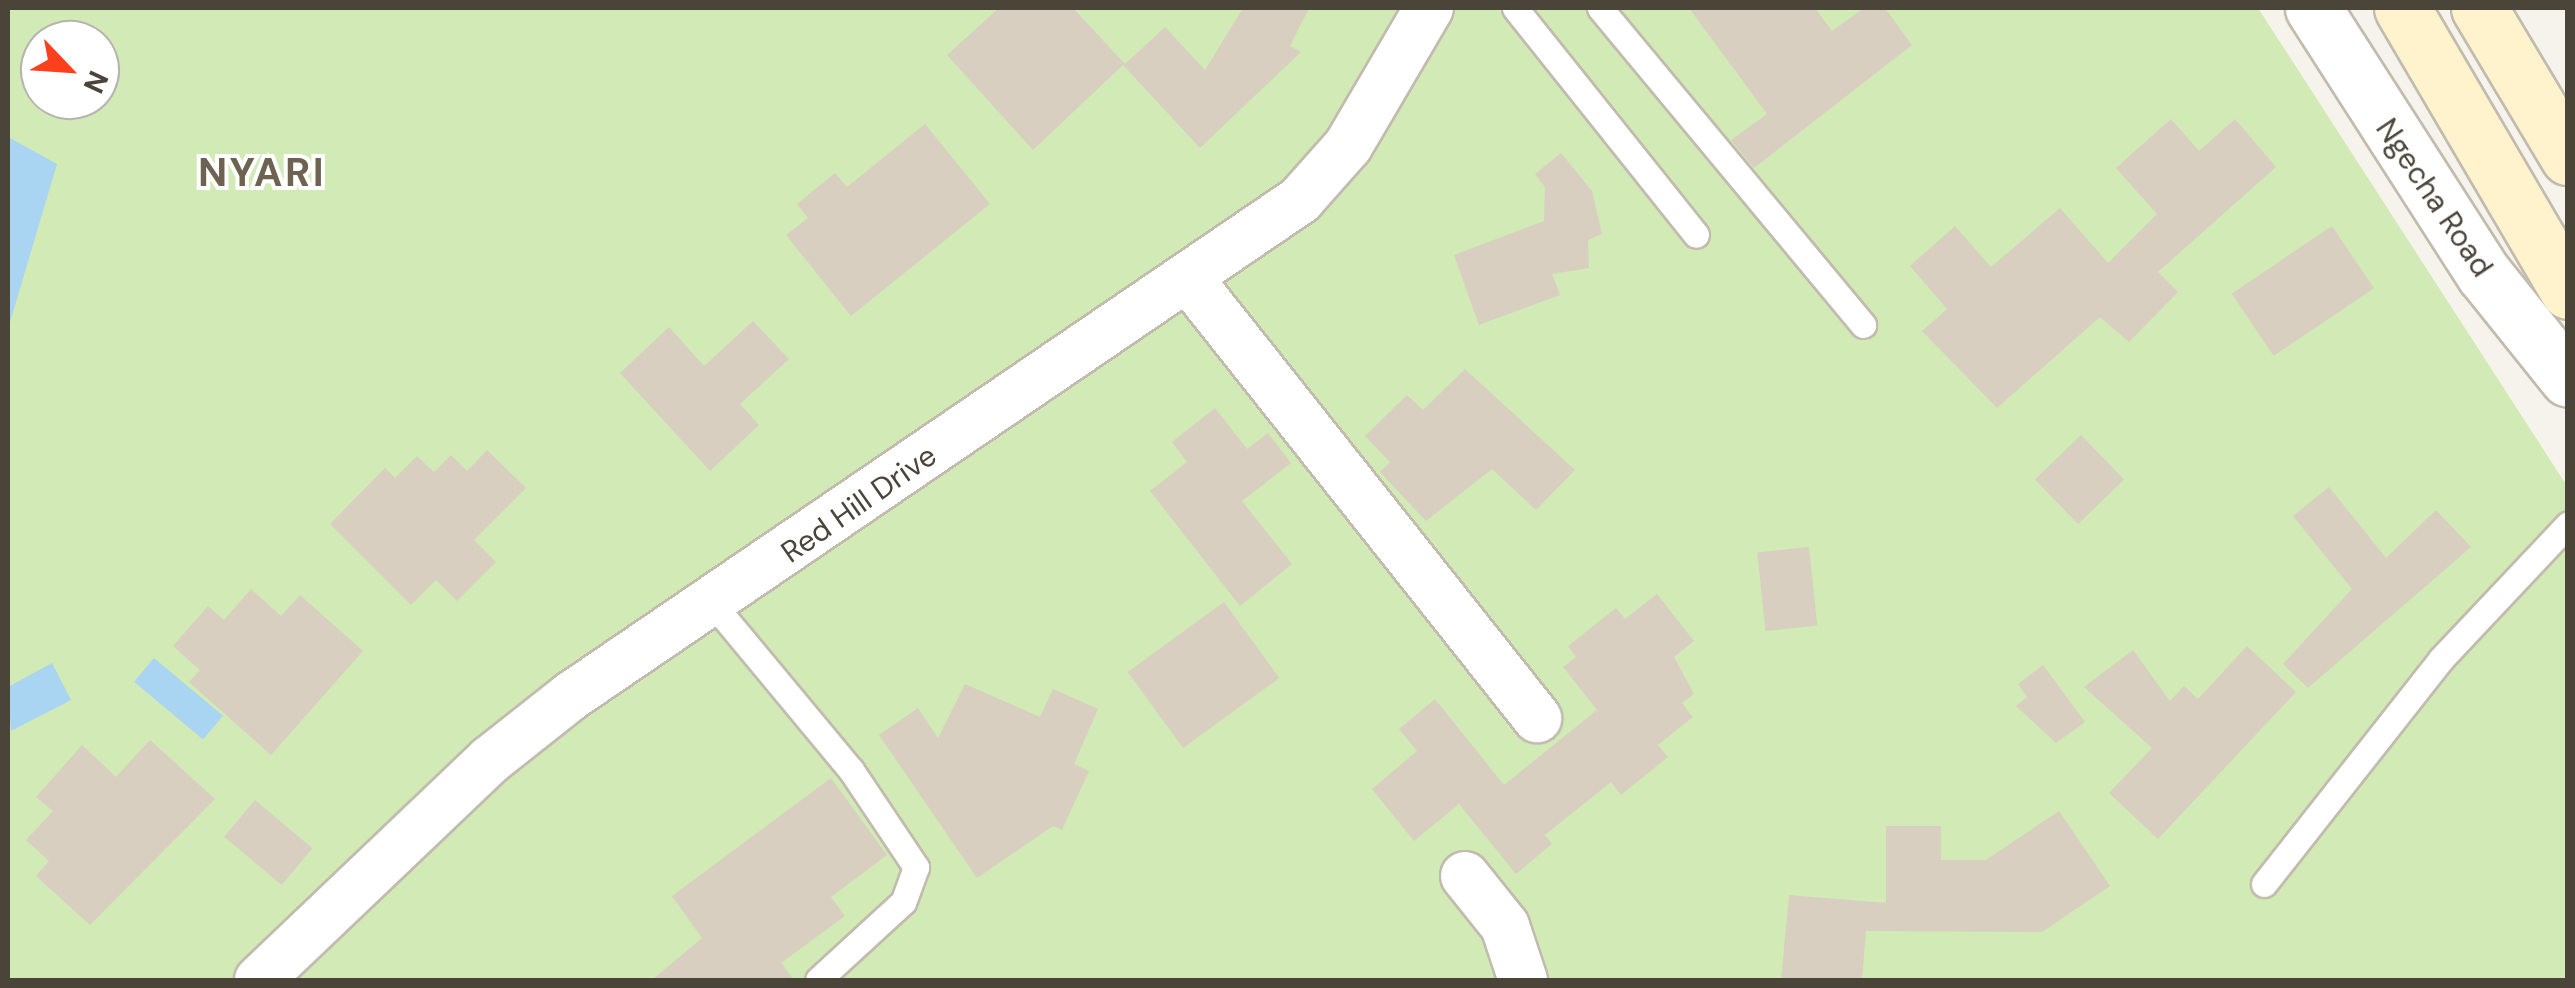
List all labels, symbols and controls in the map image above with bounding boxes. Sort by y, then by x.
north arrow [20,20,120,120]
text: N [75,65,117,99]
street label: Ngecha Road [2368,112,2500,284]
district label: NYARI [198,148,326,196]
street label: Red Hill Drive [775,437,943,571]

